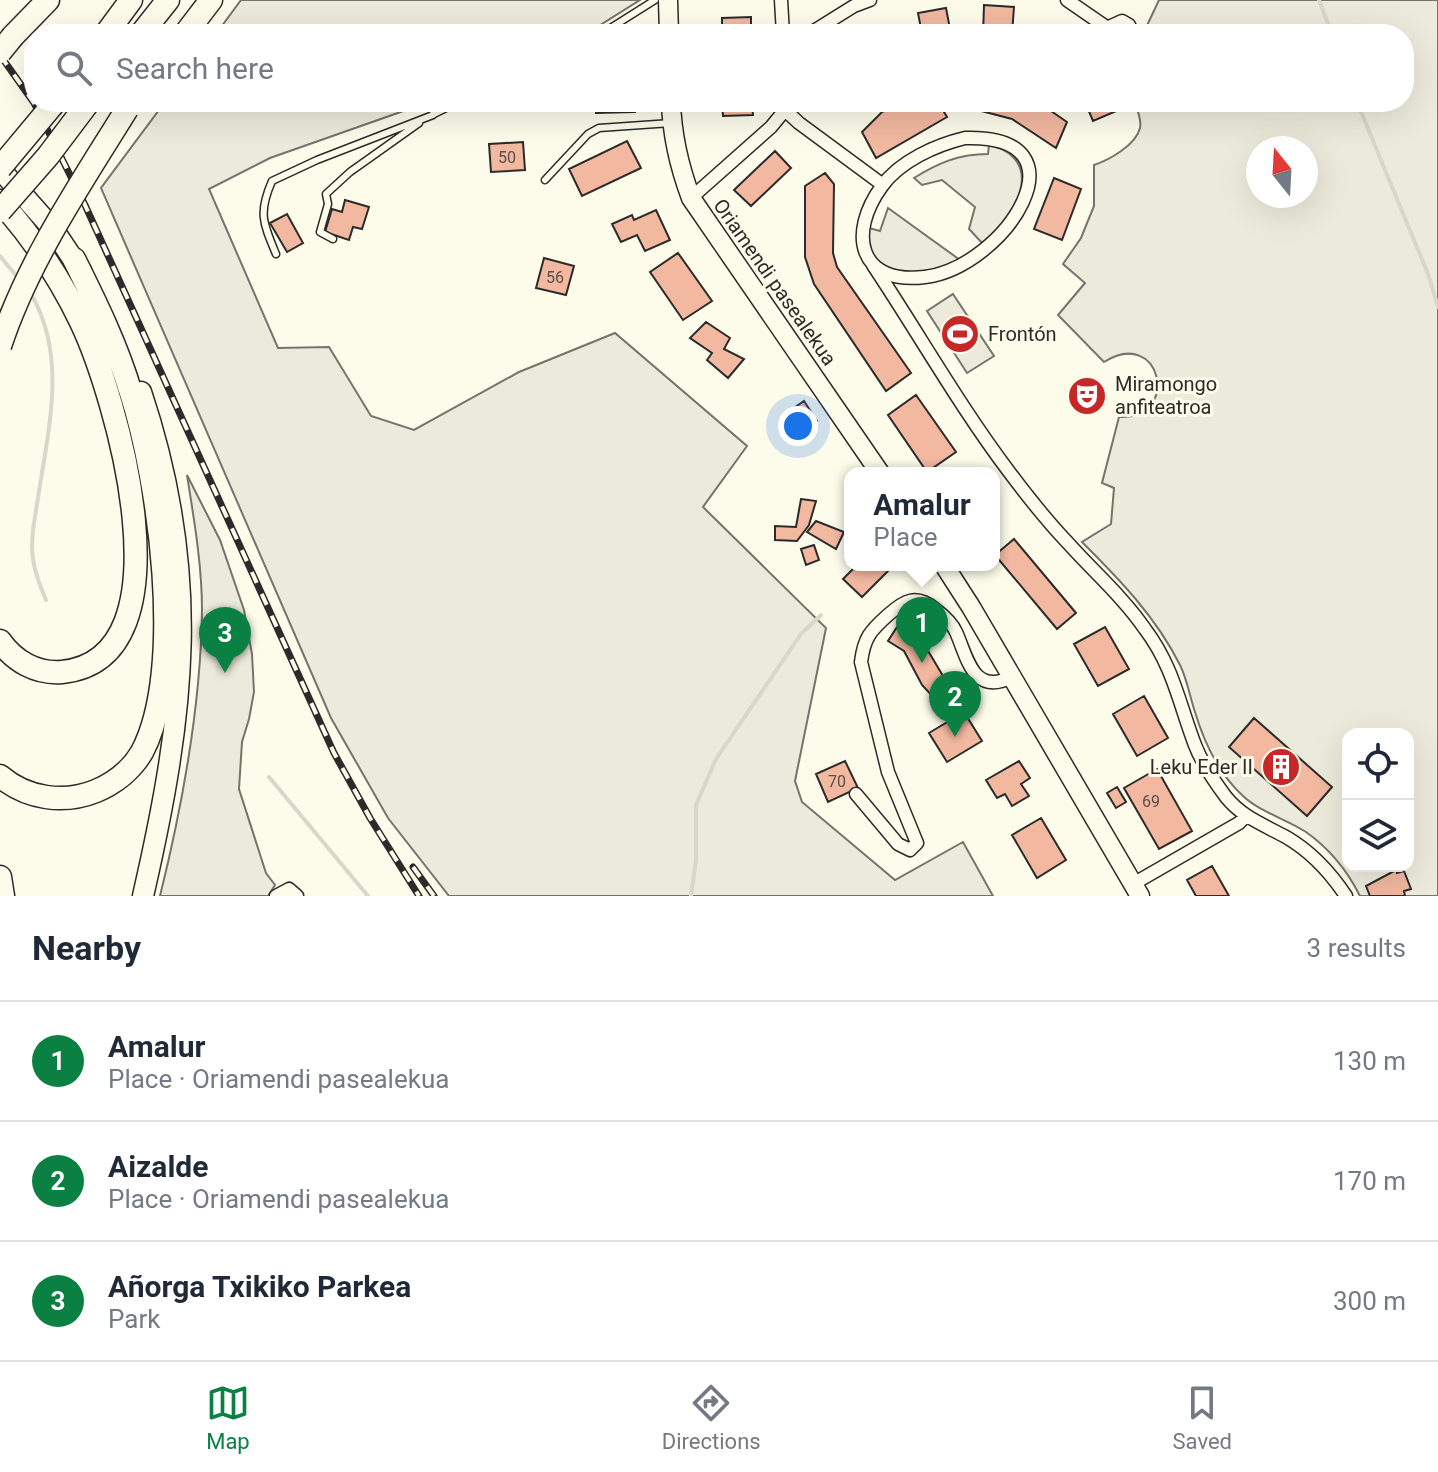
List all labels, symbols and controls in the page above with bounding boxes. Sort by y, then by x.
search box [24,24,1414,112]
icon: search [52,46,96,90]
text: Search here [116,51,274,86]
north arrow [1246,136,1318,208]
house number: 50 [498,148,516,167]
street label: Oriamendi pasealekua [708,194,842,370]
house number: 56 [546,268,564,287]
sports icon: Frontón [939,313,981,355]
place label: Frontón [988,322,1057,346]
place label: Miramongo anfiteatroa [1115,372,1217,419]
theatre icon: Miramongo anfiteatroa [1066,375,1108,417]
your location [778,406,818,446]
popup [844,467,1000,571]
text: Amalur [873,487,971,522]
text: Place [873,522,938,552]
pin: 1 [896,597,948,663]
pin: 3 [199,607,251,673]
pin: 2 [929,671,981,737]
map controls [1342,728,1414,872]
button: locate [1342,728,1414,800]
building icon: Leku Eder II [1260,746,1302,788]
place label: Leku Eder II [1150,755,1253,779]
house number: 70 [828,772,846,791]
house number: 69 [1142,792,1160,811]
button: layers [1342,800,1414,872]
text: Nearby [32,928,141,968]
text: 3 results [1307,933,1406,963]
text: Amalur [108,1029,205,1064]
text: 1 [51,1046,65,1076]
text: 130 m [1333,1046,1406,1076]
text: Place · Oriamendi pasealekua [108,1064,449,1094]
text: Aizalde [108,1149,208,1184]
text: 2 [51,1166,65,1196]
text: 170 m [1333,1166,1406,1196]
text: Place · Oriamendi pasealekua [108,1184,449,1214]
text: Añorga Txikiko Parkea [108,1269,411,1304]
text: 3 [51,1286,65,1316]
text: 300 m [1333,1286,1406,1316]
text: Park [108,1304,160,1334]
tab: Map [206,1381,250,1454]
tab: Directions [662,1381,761,1454]
tab: Saved [1173,1381,1232,1454]

